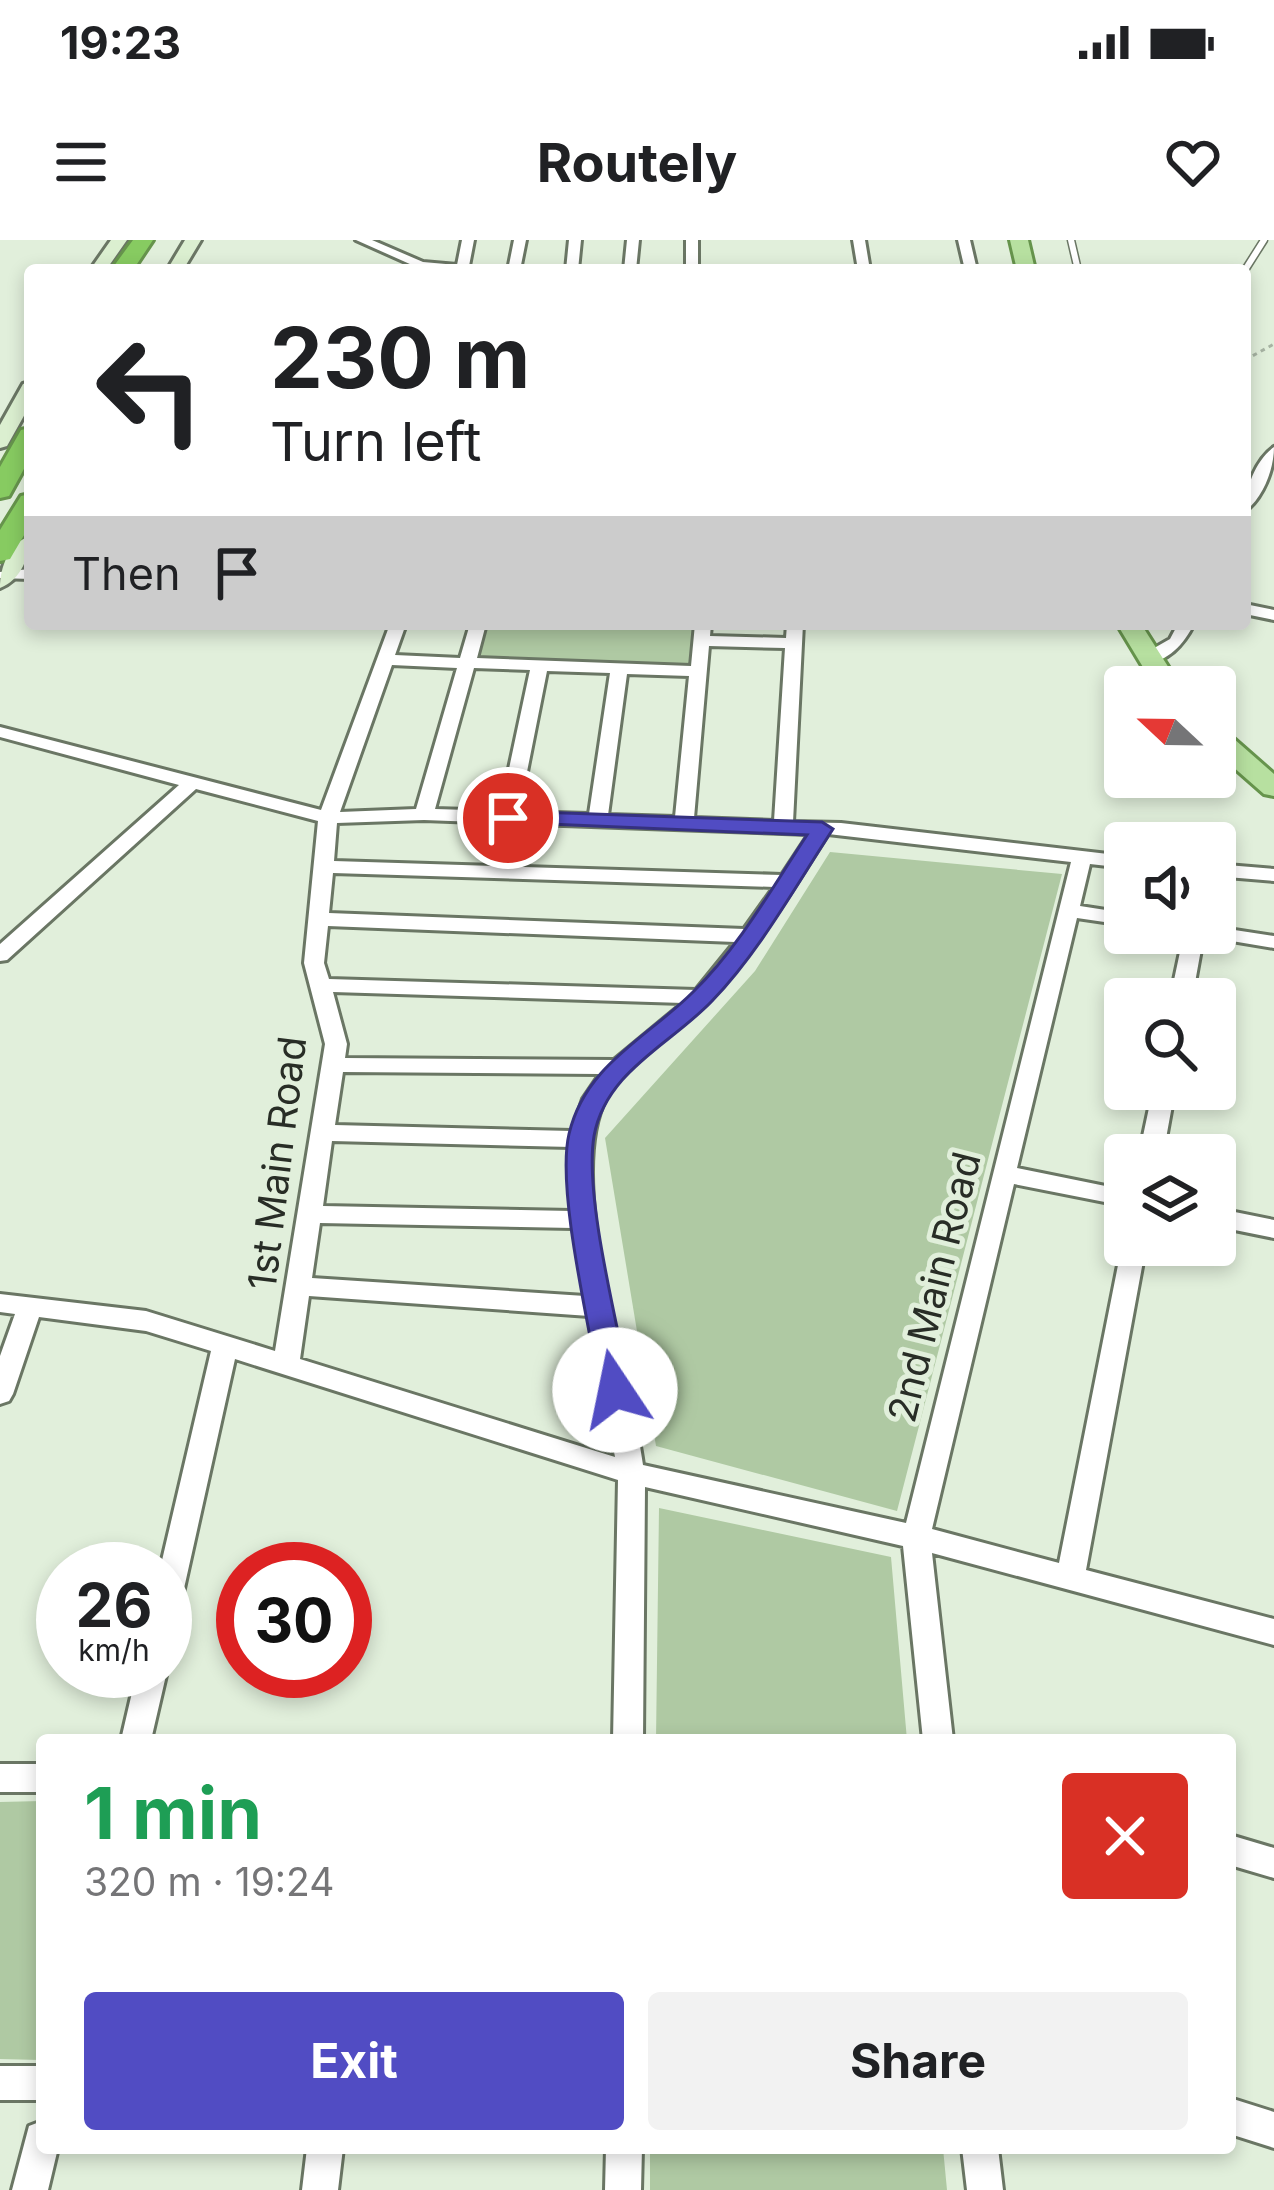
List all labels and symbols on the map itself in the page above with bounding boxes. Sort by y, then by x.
north arrow [1104,666,1236,798]
pin [457,767,559,869]
street label: 1st Main Road [238,1034,315,1292]
street label: 2nd Main Road [877,1147,990,1427]
position arrow [552,1327,678,1453]
speed limit sign: 30 [216,1542,372,1698]

